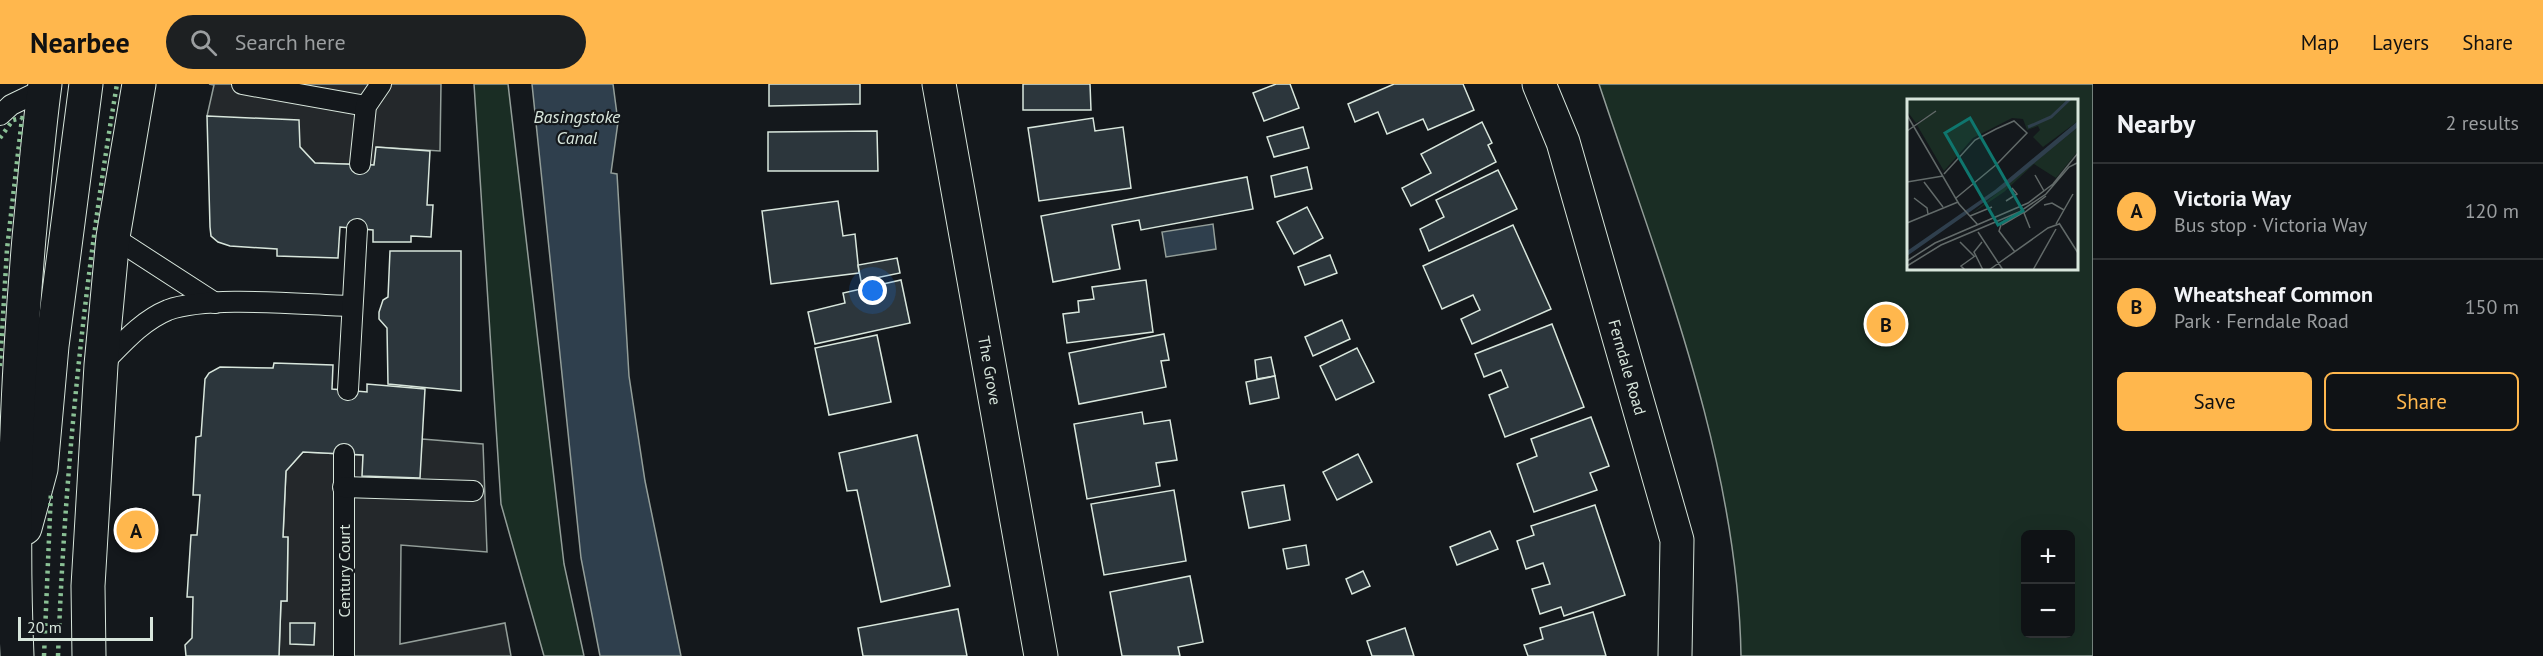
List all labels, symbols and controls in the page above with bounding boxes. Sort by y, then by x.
search box [166,15,586,69]
text: Nearbee [30,24,130,61]
icon: search [187,26,220,59]
text: Search here [235,28,346,56]
text: Map [2301,29,2339,56]
text: Layers [2372,29,2429,56]
text: Share [2462,29,2513,56]
inset map [1907,99,2078,270]
water label: Basingstoke Canal [534,105,621,149]
text: Nearby [2117,107,2195,140]
text: 2 results [2446,110,2519,136]
text: Victoria Way [2174,184,2291,212]
text: A [2130,198,2143,224]
text: 120 m [2465,198,2519,224]
text: Bus stop · Victoria Way [2174,212,2367,238]
your location [858,276,887,305]
text: Wheatsheaf Common [2174,280,2373,308]
text: B [2131,294,2142,320]
text: 150 m [2465,294,2519,320]
pin: B [1866,302,1906,346]
text: Park · Ferndale Road [2174,308,2349,334]
street label: Ferndale Road [1604,317,1651,417]
street label: The Grove [974,335,1006,406]
button: Save [2117,372,2312,431]
button: Share [2324,372,2519,431]
pin: A [116,508,156,552]
street label: Century Court [334,524,354,618]
map controls [2021,530,2075,638]
button: + [2021,530,2075,584]
button: − [2021,584,2075,638]
scale bar [18,614,153,642]
text: 20 m [27,617,62,637]

